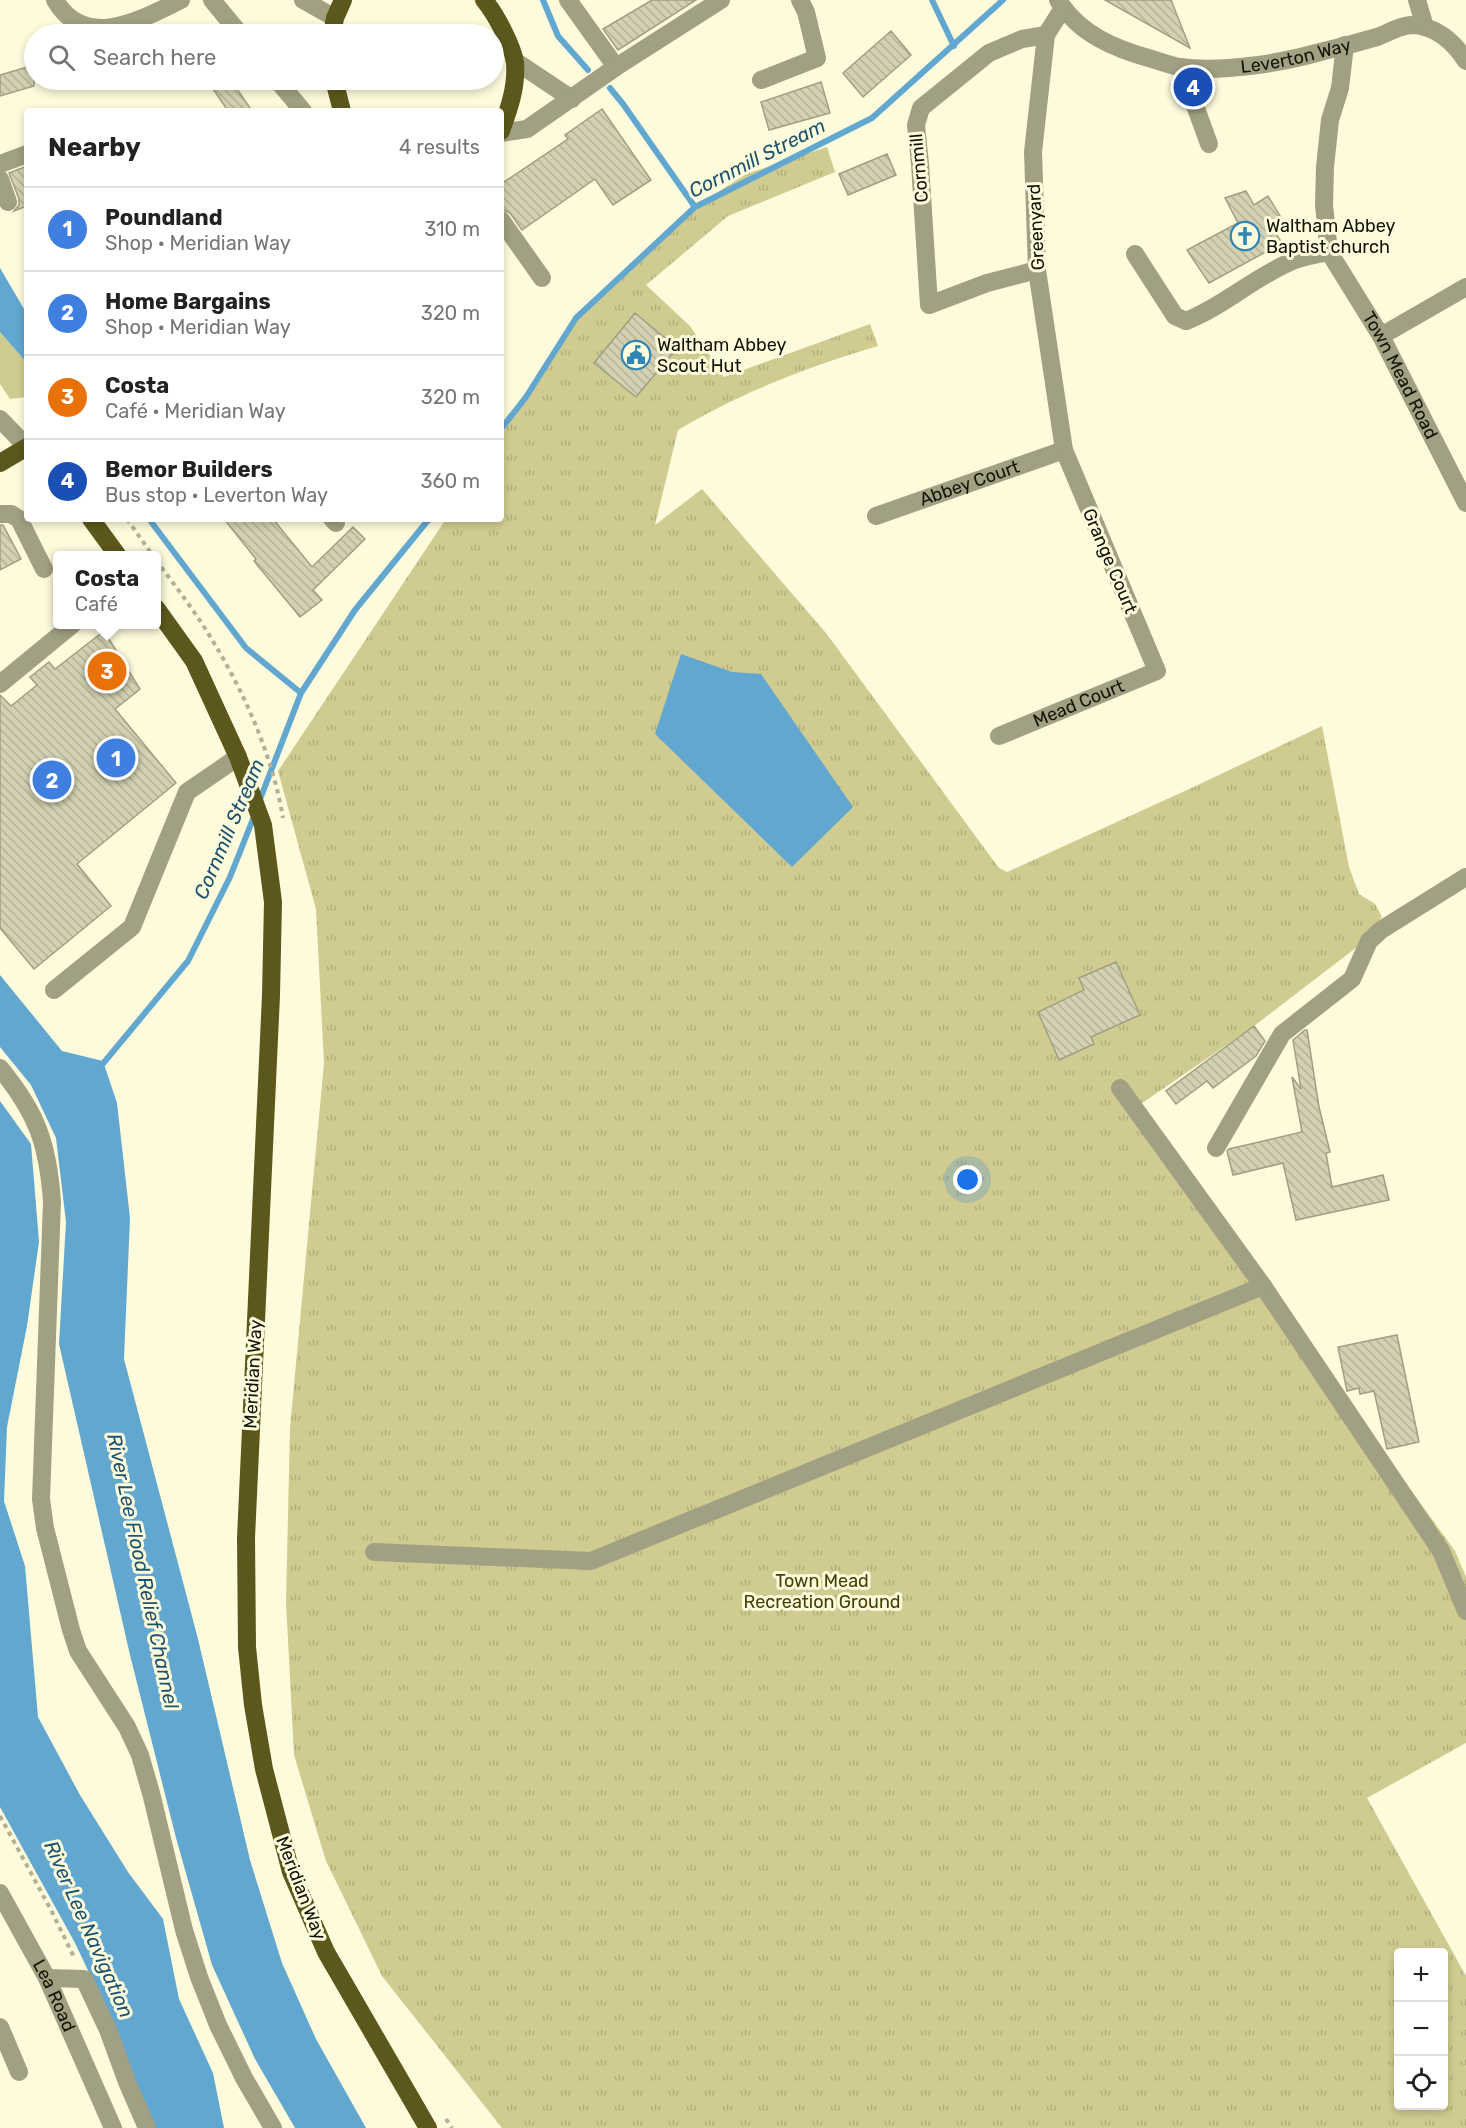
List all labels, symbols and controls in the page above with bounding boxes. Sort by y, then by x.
search box [24,24,504,90]
street label: Leverton Way [1239,34,1353,78]
icon: search [45,41,78,74]
text: Search here [93,44,216,71]
pin: 4 [1174,64,1212,110]
water label: Cornmill Stream [685,113,829,203]
text: Nearby [48,132,141,163]
street label: Cornmill [905,133,933,203]
text: 4 results [399,135,480,159]
street label: Greenyard [1023,183,1049,271]
text: Poundland [105,204,223,231]
place label: Waltham Abbey Baptist church [1266,215,1395,258]
text: 1 [63,217,72,241]
text: 310 m [424,217,480,241]
church icon: Waltham Abbey Baptist church [1229,220,1261,252]
text: Shop · Meridian Way [105,231,291,255]
text: Home Bargains [105,288,271,315]
text: 2 [61,301,74,325]
text: 320 m [421,301,480,325]
street label: Town Mead Road [1358,308,1443,443]
text: Shop · Meridian Way [105,315,291,339]
place label: Waltham Abbey Scout Hut [657,334,786,377]
public building icon: Waltham Abbey Scout Hut [620,339,652,371]
text: Costa [105,372,169,399]
text: 3 [61,385,74,409]
text: 320 m [421,385,480,409]
text: Café · Meridian Way [105,399,286,423]
text: Bemor Builders [105,456,273,483]
street label: Abbey Court [917,456,1022,511]
text: 4 [61,469,74,493]
text: 360 m [421,469,480,493]
text: Bus stop · Leverton Way [105,483,328,507]
street label: Grange Court [1078,505,1142,617]
popup [53,551,161,629]
text: Costa [75,565,139,592]
text: Café [75,592,118,616]
pin: 3 [88,648,126,694]
street label: Mead Court [1030,675,1127,732]
pin: 1 [96,736,136,780]
water label: Cornmill Stream [189,755,269,903]
pin: 2 [32,758,72,802]
your location [953,1165,982,1194]
street label: Meridian Way [239,1319,267,1429]
water label: River Lee Flood Relief Channel [102,1431,184,1712]
park label: Town Mead Recreation Ground [743,1570,901,1613]
street label: Meridian Way [271,1833,331,1943]
water label: River Lee Navigation [39,1837,139,2021]
map controls [1394,1948,1448,2110]
button: + [1394,1948,1448,2002]
street label: Lea Road [28,1955,80,2035]
button: − [1394,2002,1448,2056]
button: locate [1394,2056,1448,2110]

